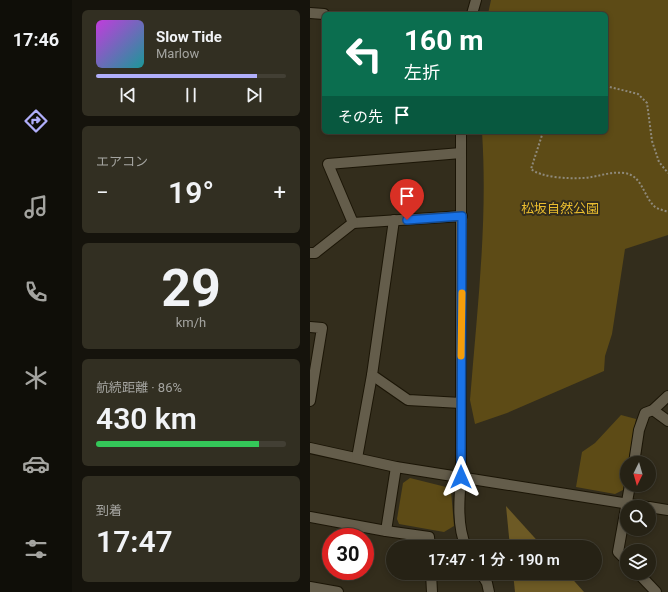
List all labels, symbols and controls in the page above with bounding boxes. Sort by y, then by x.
text: 160 m [404,24,483,57]
text: Slow Tide [156,28,222,46]
icon: left [338,28,390,80]
text: 17:46 [13,29,59,50]
text: Marlow [156,46,199,61]
text: 左折 [404,62,440,83]
icon: previous [117,84,139,106]
icon: pause [180,84,202,106]
icon: next [243,84,265,106]
icon: arrive [391,104,413,126]
icon: directions [22,107,50,135]
text: その先 [338,108,383,126]
text: エアコン [96,154,148,169]
text: 19° [168,175,214,210]
pin [390,179,424,220]
text: − [96,180,109,205]
text: + [274,180,286,205]
icon: arrive [396,185,418,207]
icon: music [22,193,50,221]
park label: 松坂自然公園 [521,201,599,216]
text: 29 [161,258,221,319]
icon: phone [22,278,50,306]
text: km/h [176,315,206,330]
icon: climate [22,364,50,392]
text: 航続距離 · 86% [96,380,182,395]
text: 430 km [96,401,197,436]
icon: car [22,450,50,478]
position arrow [440,456,482,498]
north arrow [620,456,656,492]
map controls [620,456,656,580]
button: search [620,500,656,536]
text: 到着 [96,503,122,518]
text: 17:47 [96,524,173,559]
speed limit sign: 30 [322,528,374,580]
icon: filters [22,535,50,563]
button: layers [620,544,656,580]
text: 17:47 · 1 分 · 190 m [428,551,560,569]

